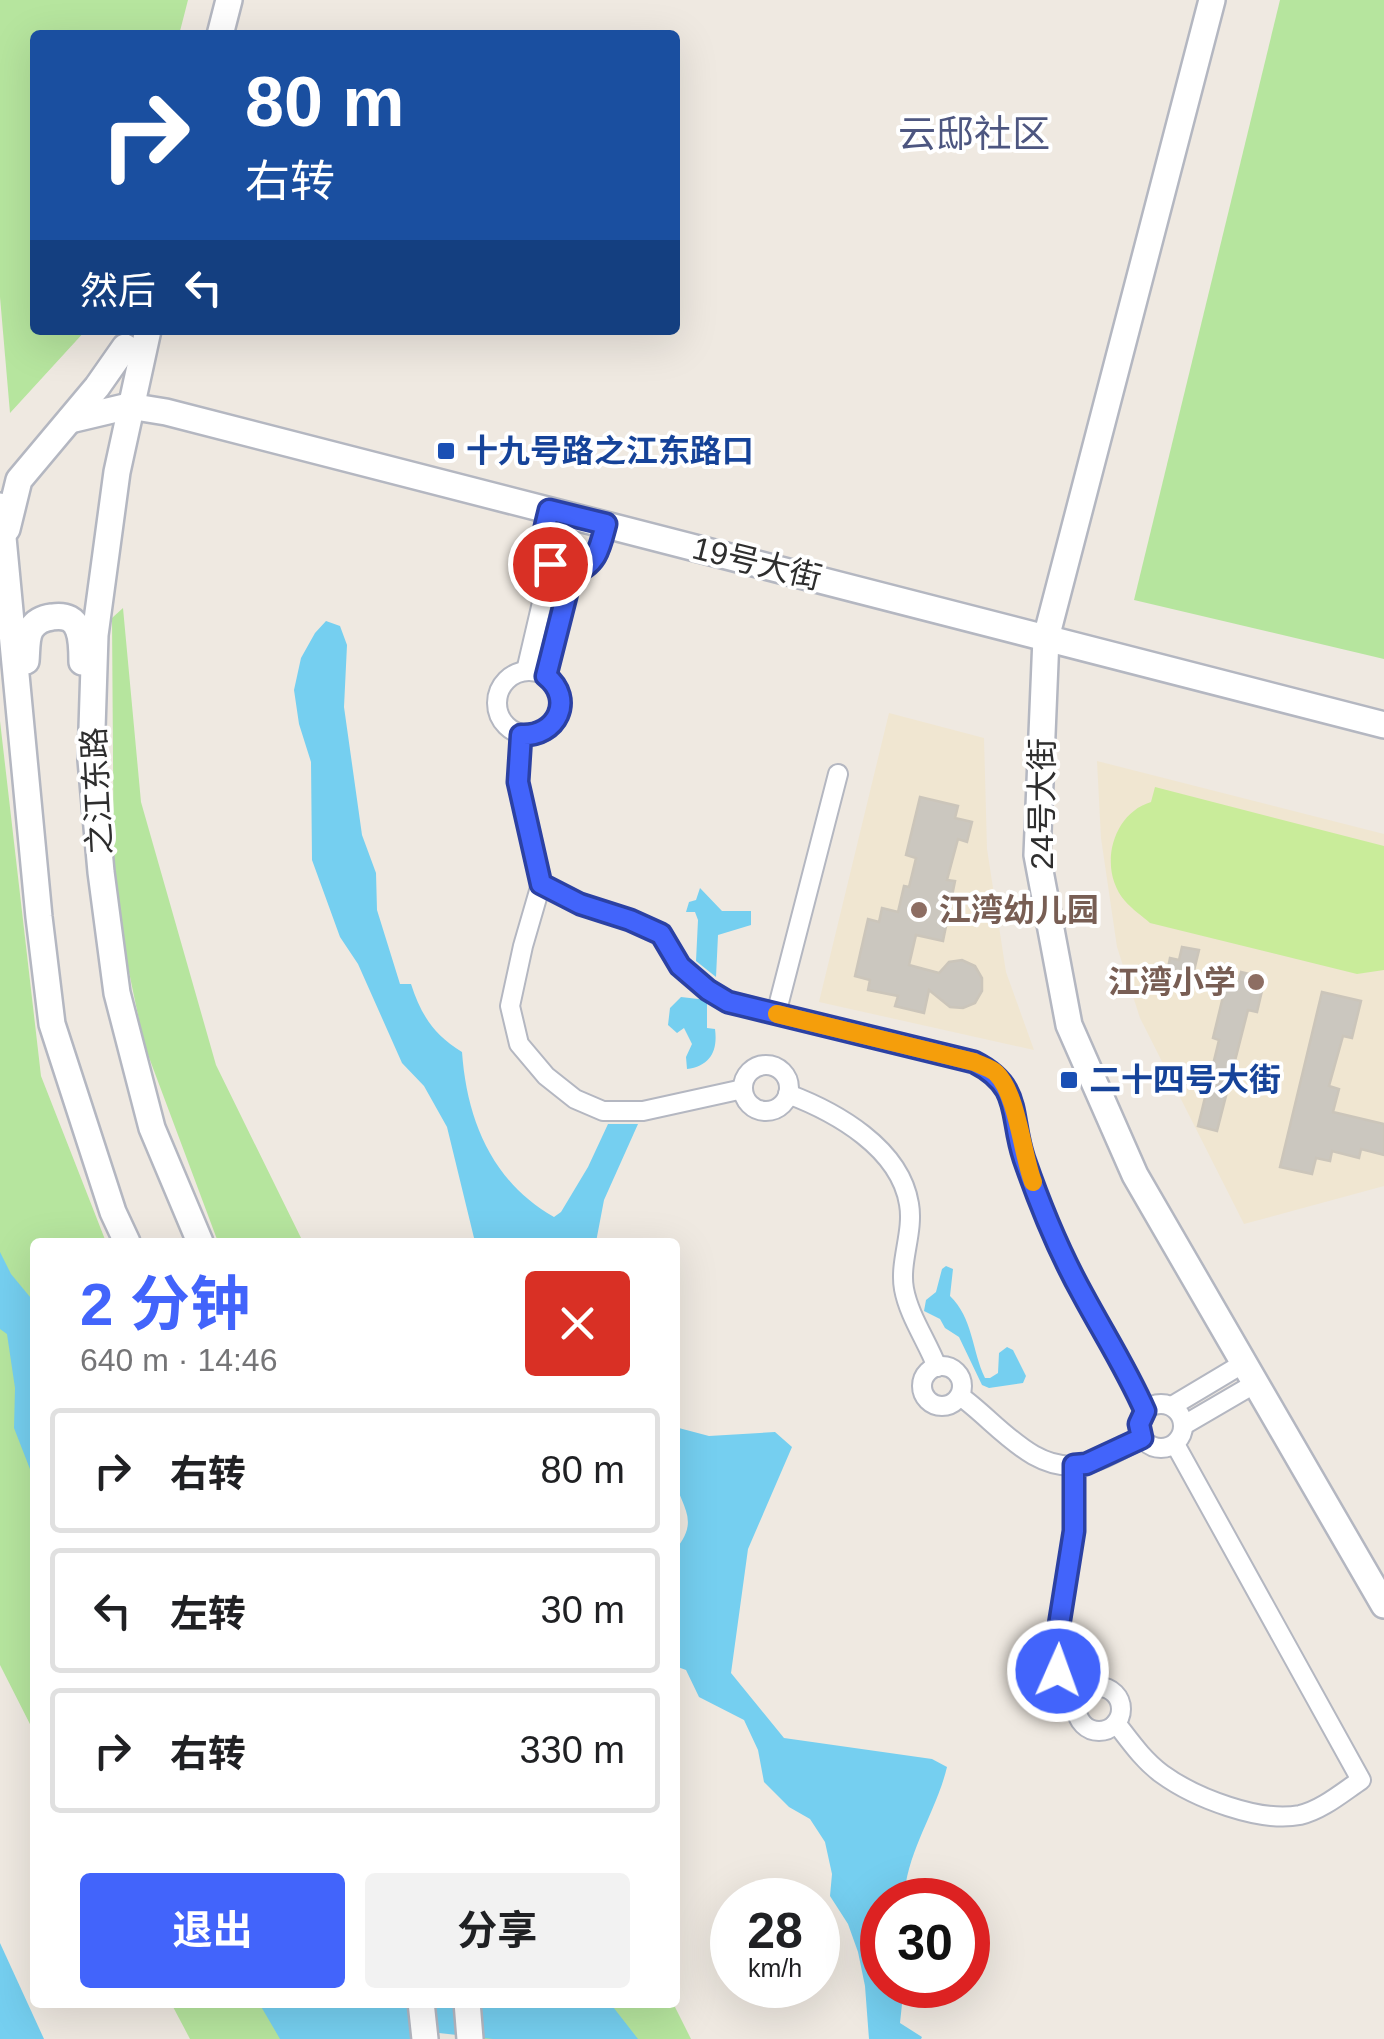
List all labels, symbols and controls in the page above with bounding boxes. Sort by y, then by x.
text: 80 m [245,63,405,141]
icon: right [80,70,210,200]
district label: 云邸社区 [898,113,1050,155]
text: 右转 [245,156,335,207]
icon: left [176,260,231,315]
text: 然后 [80,270,156,312]
place label: 十九号路之江东路口 [466,433,754,469]
marker: 十九号路之江东路口 [435,440,457,462]
pin [508,522,593,607]
street label: 19号大街 [689,530,825,596]
icon: arrive [523,537,578,592]
street label: 之江东路 [76,726,118,856]
street label: 24号大街 [1024,738,1060,870]
place label: 江湾幼儿园 [939,892,1099,928]
marker: 江湾幼儿园 [908,899,930,921]
place label: 江湾小学 [1108,964,1236,1000]
marker: 江湾小学 [1245,971,1267,993]
place label: 二十四号大街 [1089,1062,1281,1098]
marker: 二十四号大街 [1058,1069,1080,1091]
text: 2 分钟 [80,1271,250,1338]
button: close [525,1271,630,1376]
text: 640 m · 14:46 [80,1342,277,1378]
icon: right [85,1443,140,1498]
text: 80 m [541,1449,625,1491]
text: 右转 [170,1453,246,1495]
icon: left [85,1583,140,1638]
text: 30 m [541,1589,625,1631]
text: 左转 [170,1593,246,1635]
position arrow [1006,1619,1110,1723]
icon: right [85,1723,140,1778]
text: 330 m [519,1729,625,1771]
text: 右转 [170,1733,246,1775]
button: 退出 [80,1873,345,1988]
button: 分享 [365,1873,630,1988]
speed limit sign: 30 [860,1878,990,2008]
text: 28 [747,1903,803,1959]
text: km/h [748,1954,802,1982]

